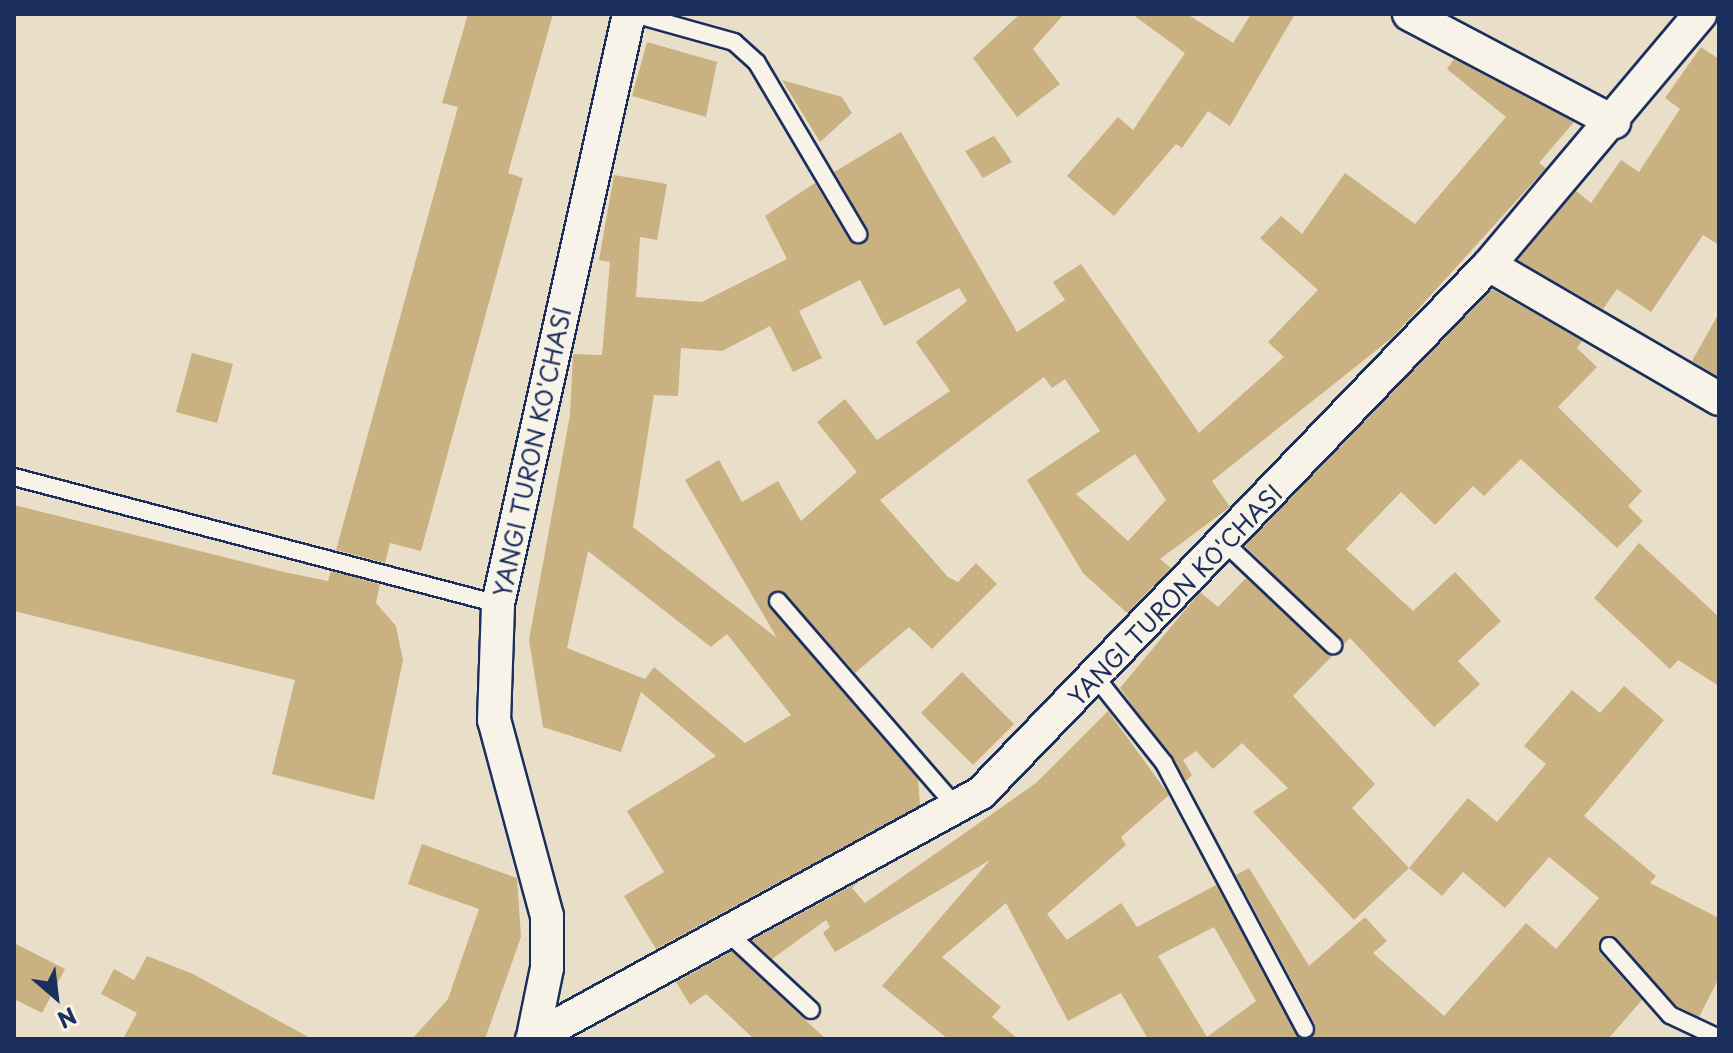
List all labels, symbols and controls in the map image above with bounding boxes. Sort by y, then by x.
street label: YANGI TURON KO'CHASI [487,301,577,603]
street label: YANGI TURON KO'CHASI [1060,476,1290,714]
north arrow [16,957,96,1037]
text: N [52,1000,83,1037]

